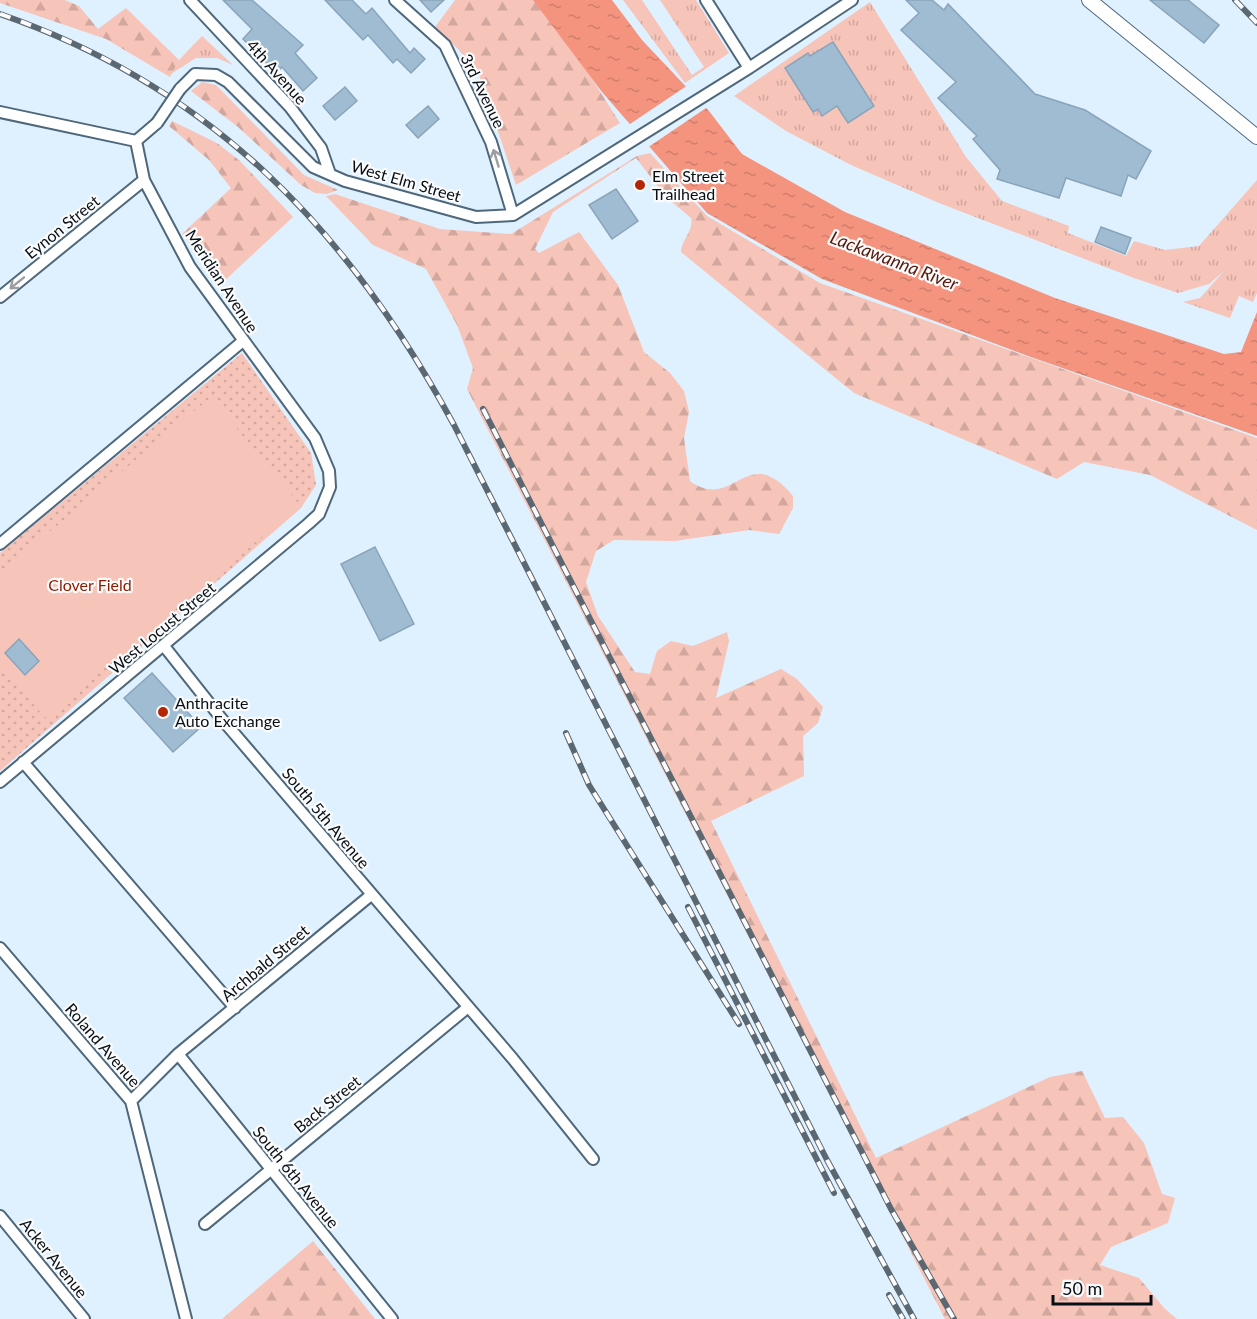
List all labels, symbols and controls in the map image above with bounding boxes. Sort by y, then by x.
street label: 4th Avenue [243,35,311,108]
street label: 3rd Avenue [457,51,510,131]
one-way arrow [490,149,501,168]
street label: West Elm Street [349,156,463,205]
place label: Elm Street Trailhead [652,166,725,203]
marker: Elm Street Trailhead [633,178,647,192]
street label: Eynon Street [21,191,103,262]
street label: Meridian Avenue [182,226,263,336]
water label: Lackawanna River [827,226,962,295]
one-way arrow [9,277,25,290]
park label: Clover Field [48,575,132,594]
street label: West Locust Street [105,577,219,678]
place label: Anthracite Auto Exchange [175,693,280,730]
marker: Anthracite Auto Exchange [156,705,170,719]
street label: South 5th Avenue [279,763,374,872]
street label: Archbald Street [217,920,313,1005]
street label: Roland Avenue [62,999,145,1090]
street label: Back Street [290,1071,364,1136]
street label: South 6th Avenue [249,1122,343,1232]
street label: Acker Avenue [17,1214,92,1301]
scale bar [1053,1268,1150,1306]
text: 50 m [1062,1277,1102,1299]

